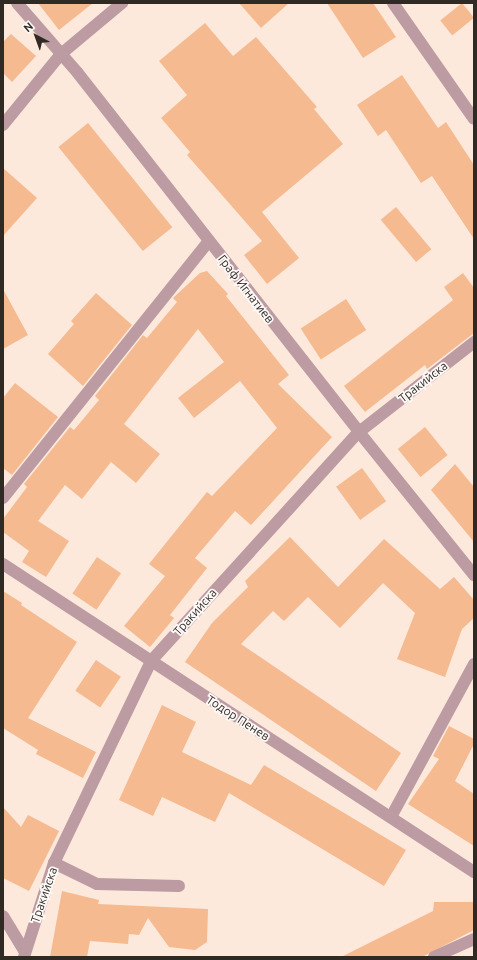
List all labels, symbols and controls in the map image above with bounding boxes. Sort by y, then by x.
north arrow [16,16,56,56]
text: N [21,20,35,34]
street label: Граф Игнатиев [215,252,277,326]
street label: Тракийска [396,359,450,405]
street label: Тракийска [170,586,220,638]
street label: Тодор Пенев [204,692,272,744]
street label: Тракийска [28,865,60,925]

